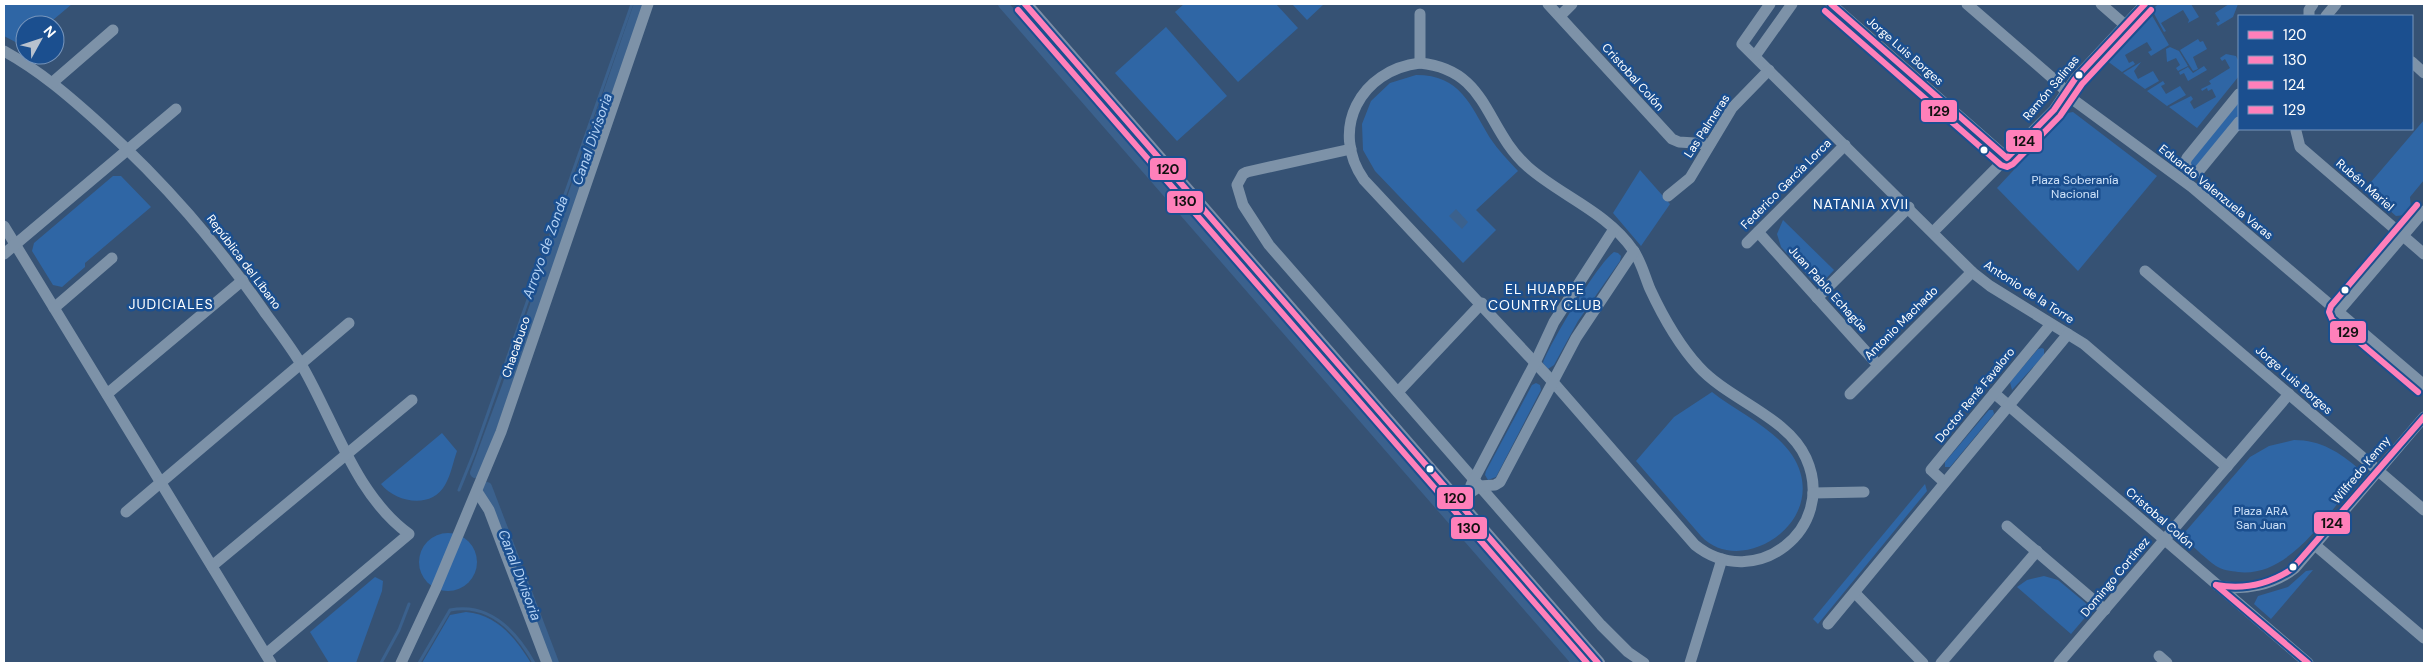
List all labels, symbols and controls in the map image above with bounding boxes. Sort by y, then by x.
street label: Jorge Luis Borges [1863,13,1947,89]
north arrow [15,15,65,65]
legend [2238,15,2413,130]
text: N [40,22,60,41]
text: 120 [2283,25,2306,45]
street label: Cristobal Colón [1598,40,1668,114]
text: 130 [2283,50,2307,70]
street label: Ramón Salinas [2019,52,2083,124]
unlabelled marker [2074,70,2084,80]
text: 124 [2283,75,2305,95]
water label: Canal Divisoria [568,90,616,187]
street label: Las Palmeras [1681,91,1733,161]
line badge: 129 [1920,99,1958,123]
text: 129 [2283,100,2306,120]
text: 129 [1928,102,1950,120]
line badge: 124 [2005,129,2043,153]
text: 124 [2013,132,2035,150]
street label: Federico García Lorca [1737,135,1835,233]
street label: Eduardo Valenzuela Varas [2156,141,2276,243]
unlabelled marker [1979,145,1989,155]
street label: Rubén Mariel [2333,155,2397,215]
line badge: 120 [1149,157,1187,181]
text: 120 [1157,160,1180,178]
park label: Plaza Soberanía Nacional [2032,172,2118,202]
line badge: 130 [1166,190,1204,214]
text: 130 [1173,192,1197,210]
water label: Arroyo de Zonda [518,193,572,302]
district label: NATANIA XVII [1813,195,1909,213]
street label: República del Líbano [203,211,285,313]
street label: Juan Pablo Echagüe [1785,243,1871,336]
street label: Antonio de la Torre [1981,257,2077,327]
district label: EL HUARPE COUNTRY CLUB [1488,280,1602,314]
street label: Antonio Machado [1861,283,1941,363]
unlabelled marker [2340,285,2350,295]
district label: JUDICIALES [128,295,214,313]
street label: Chacabuco [498,314,534,380]
line badge: 129 [2329,320,2367,344]
text: 129 [2337,323,2359,341]
street label: Jorge Luis Borges [2252,342,2336,418]
street label: Doctor René Favaloro [1932,344,2018,446]
street label: Wilfredo Kenny [2328,433,2394,507]
unlabelled marker [1425,464,1435,474]
street label: Cristobal Colón [2122,484,2198,552]
line badge: 120 [1436,486,1474,510]
text: 120 [1444,489,1467,507]
park label: Plaza ARA San Juan [2234,503,2288,533]
line badge: 124 [2313,511,2351,535]
text: 124 [2321,514,2343,532]
line badge: 130 [1450,516,1488,540]
text: 130 [1457,519,1481,537]
water label: Canal Divisoria [494,527,546,623]
street label: Domingo Cortínez [2077,534,2153,620]
unlabelled marker [2288,562,2298,572]

